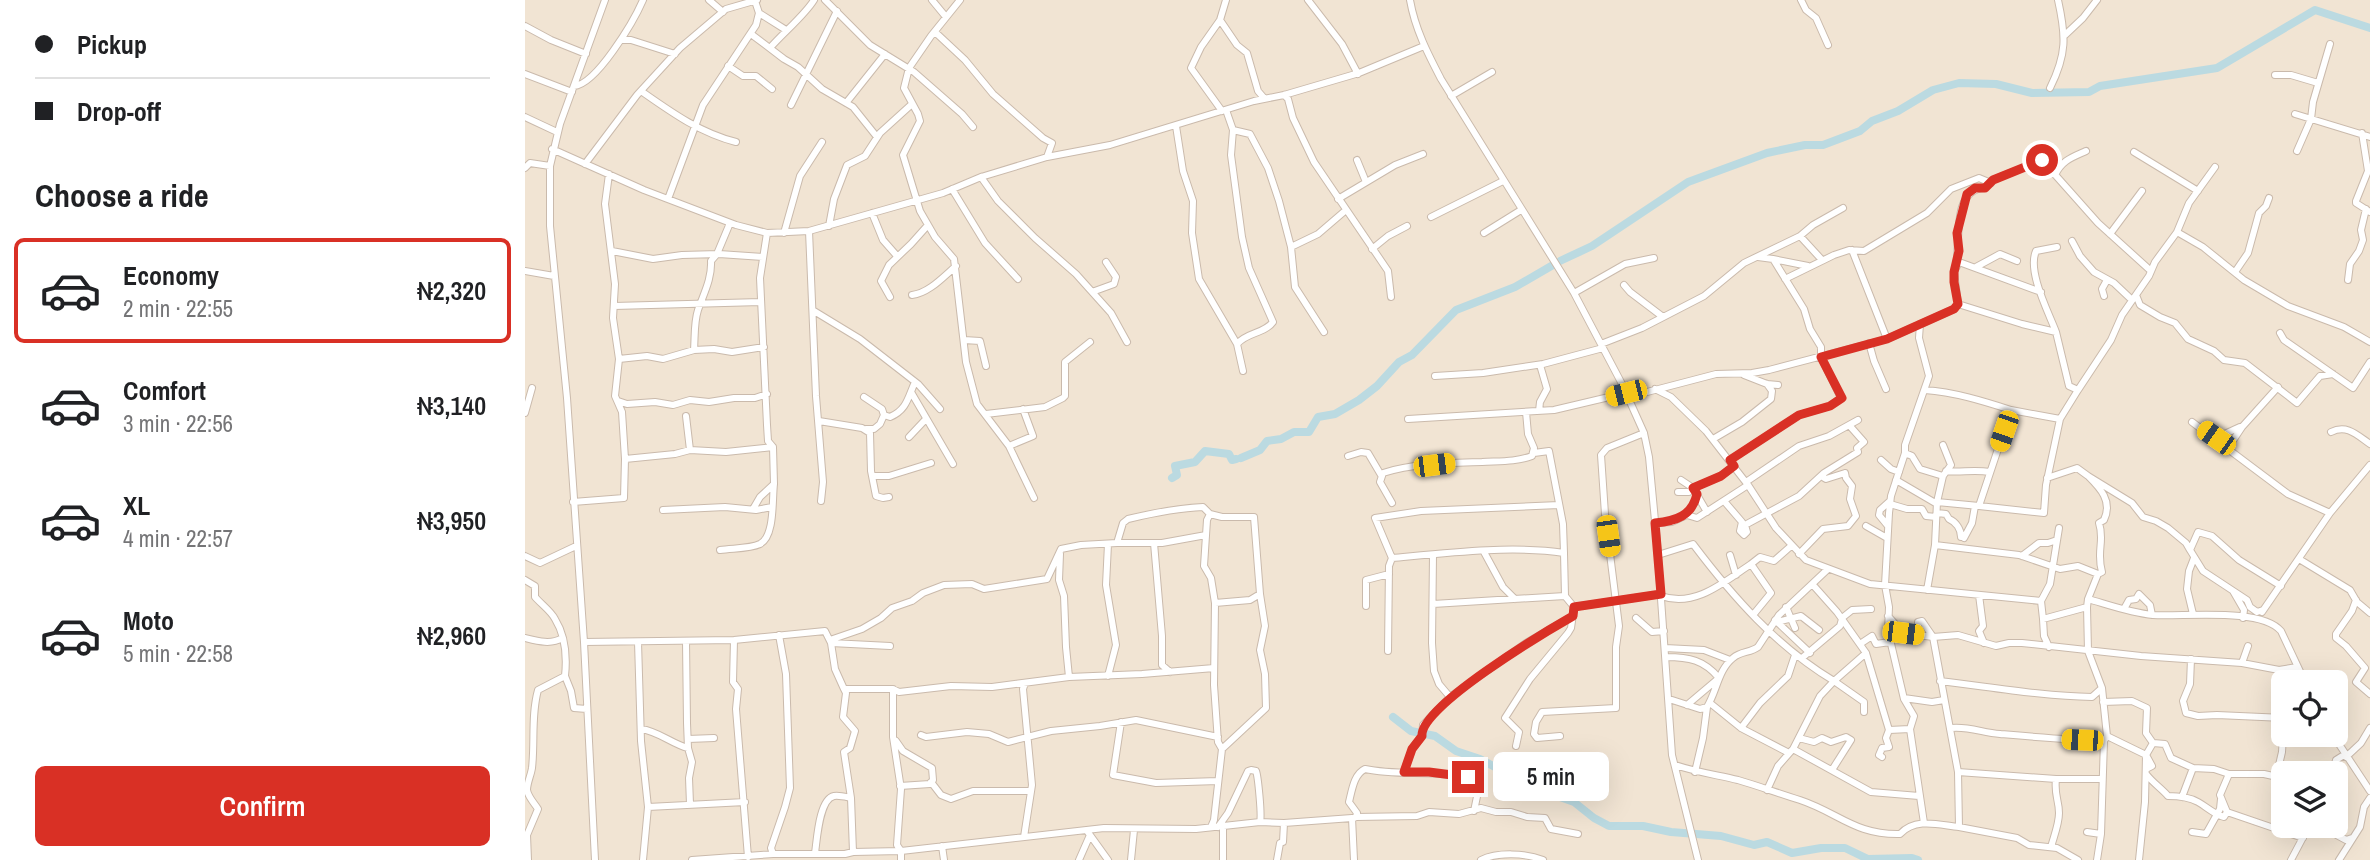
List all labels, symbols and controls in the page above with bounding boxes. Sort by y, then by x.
text: Pickup [77,27,147,62]
text: Drop-off [77,94,161,129]
route start [2026,144,2058,176]
text: Choose a ride [35,174,209,217]
text: Economy [123,258,219,293]
icon: car [39,259,102,322]
text: ₦2,320 [417,273,486,308]
text: 2 min · 22:55 [123,293,233,324]
text: Comfort [123,373,206,408]
icon: car [39,374,102,437]
car [1604,378,1649,408]
text: ₦3,140 [417,388,486,423]
text: 3 min · 22:56 [123,408,233,439]
car [1988,408,2021,454]
car [2193,417,2240,459]
car [1412,452,1457,478]
text: XL [123,488,150,523]
icon: car [39,489,102,552]
text: ₦3,950 [417,503,486,538]
car [1595,514,1622,558]
text: 4 min · 22:57 [123,523,233,554]
text: Moto [123,603,174,638]
icon: car [39,604,102,667]
text: ₦2,960 [417,618,486,653]
car [1881,620,1926,646]
text: 5 min · 22:58 [123,638,233,669]
map controls [2271,670,2348,838]
button: locate [2271,670,2348,747]
car [2061,729,2104,751]
callout: 5 min [1493,752,1608,802]
route end [1452,761,1484,793]
text: 5 min [1527,761,1575,792]
button: layers [2271,761,2348,838]
button: Confirm [35,766,490,846]

